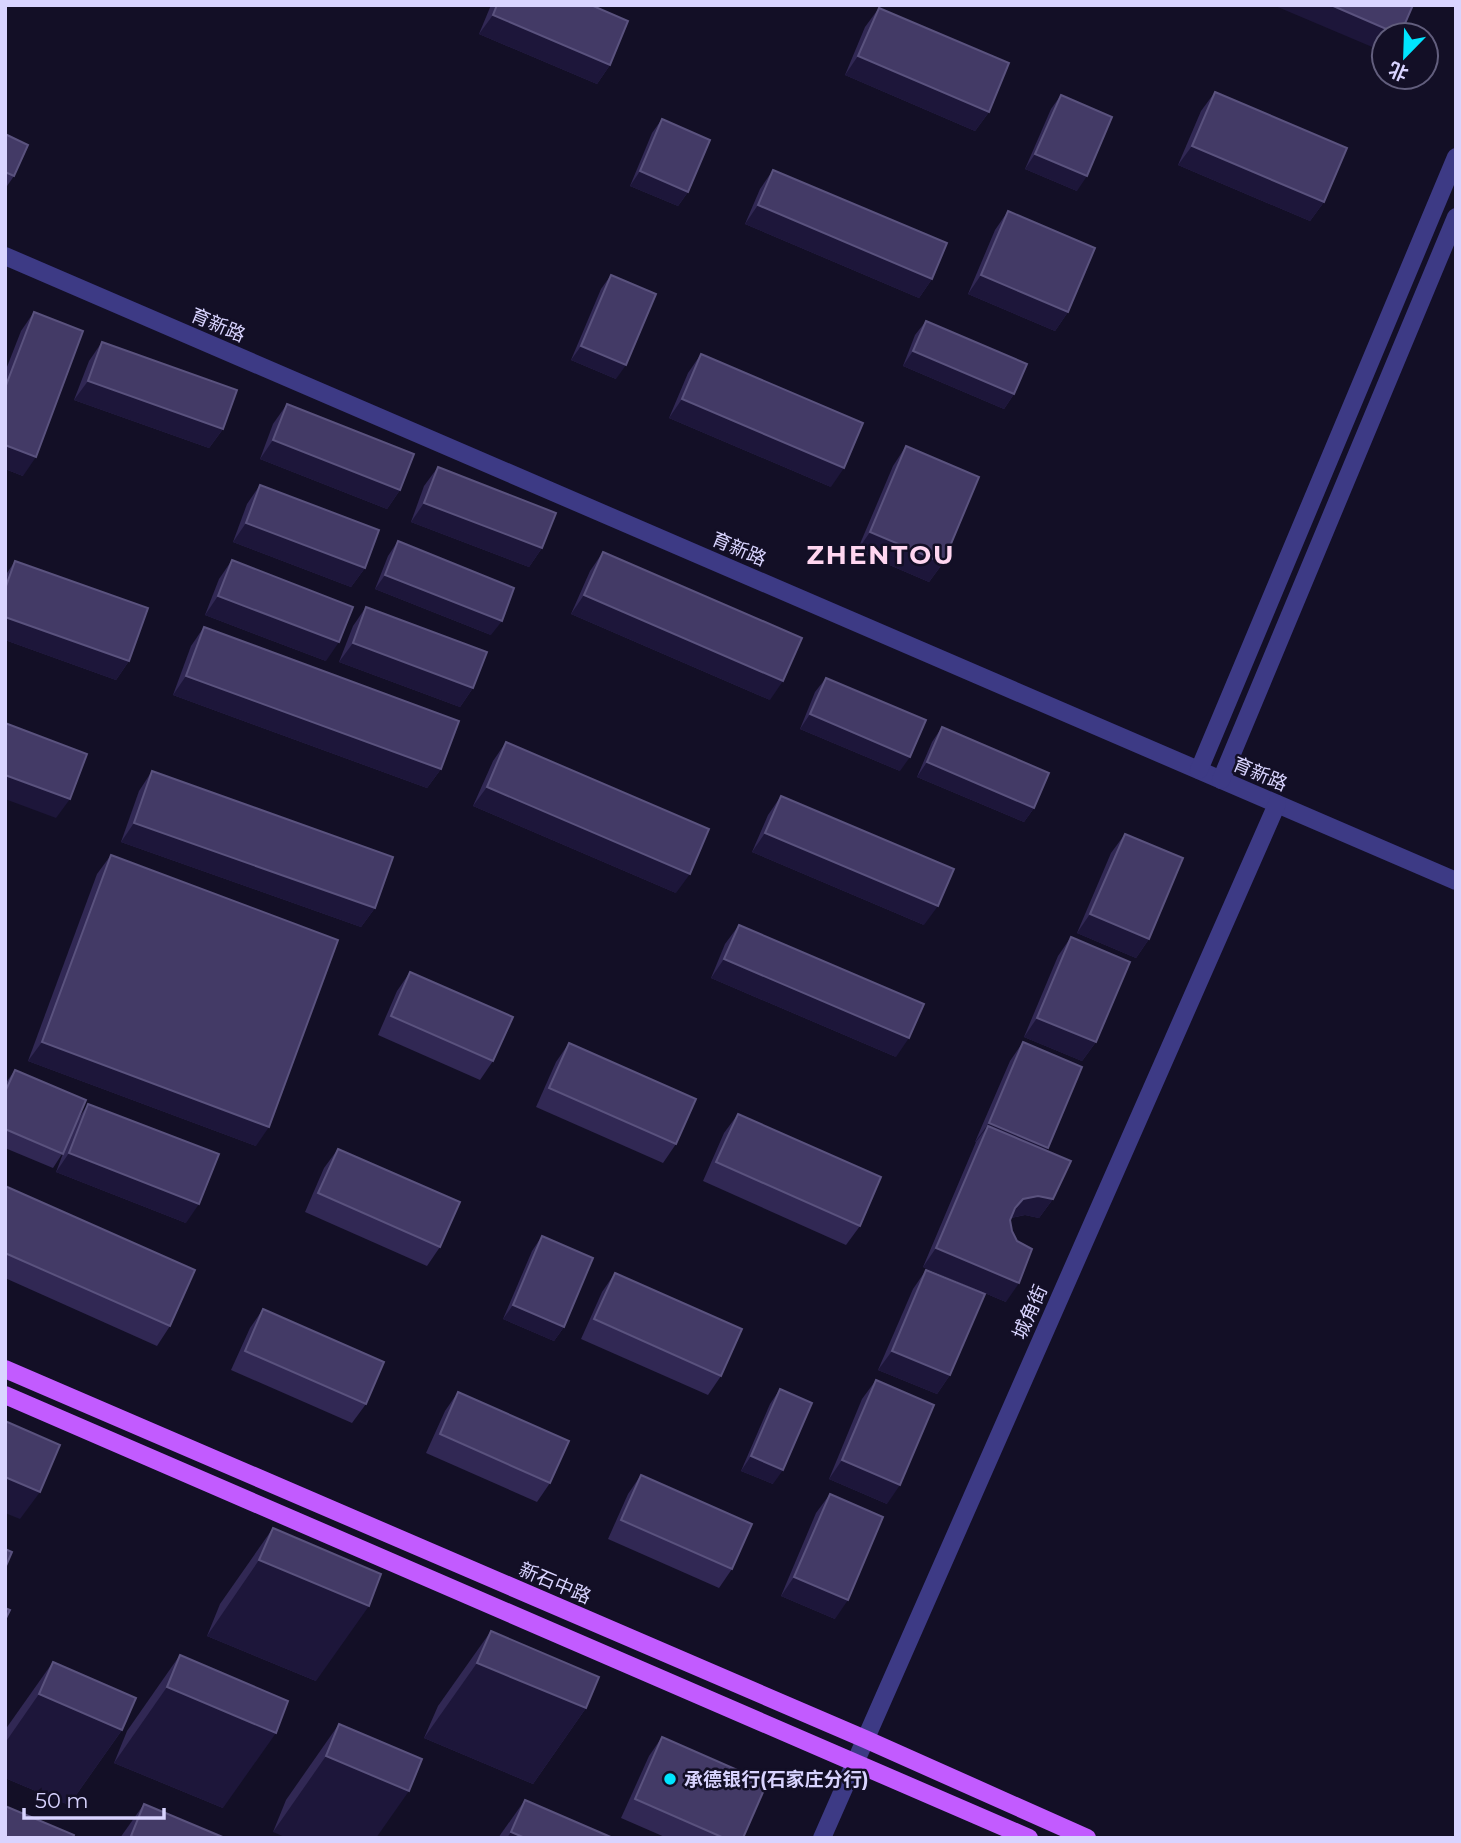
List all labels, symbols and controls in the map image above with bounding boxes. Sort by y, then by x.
north arrow [1370,21,1440,91]
text: 北 [1385,57,1412,85]
street label: 育新路 [187,303,249,347]
street label: 育新路 [708,527,770,571]
district label: ZHENTOU [806,539,956,571]
street label: 育新路 [1229,752,1291,796]
street label: 城角街 [1008,1281,1052,1343]
street label: 新石中路 [516,1558,594,1608]
place label: 承德银行(石家庄分行) [684,1768,869,1791]
marker: 承德银行(石家庄分行) [662,1771,678,1787]
scale bar [24,1776,164,1820]
text: 50 m [35,1788,89,1813]

